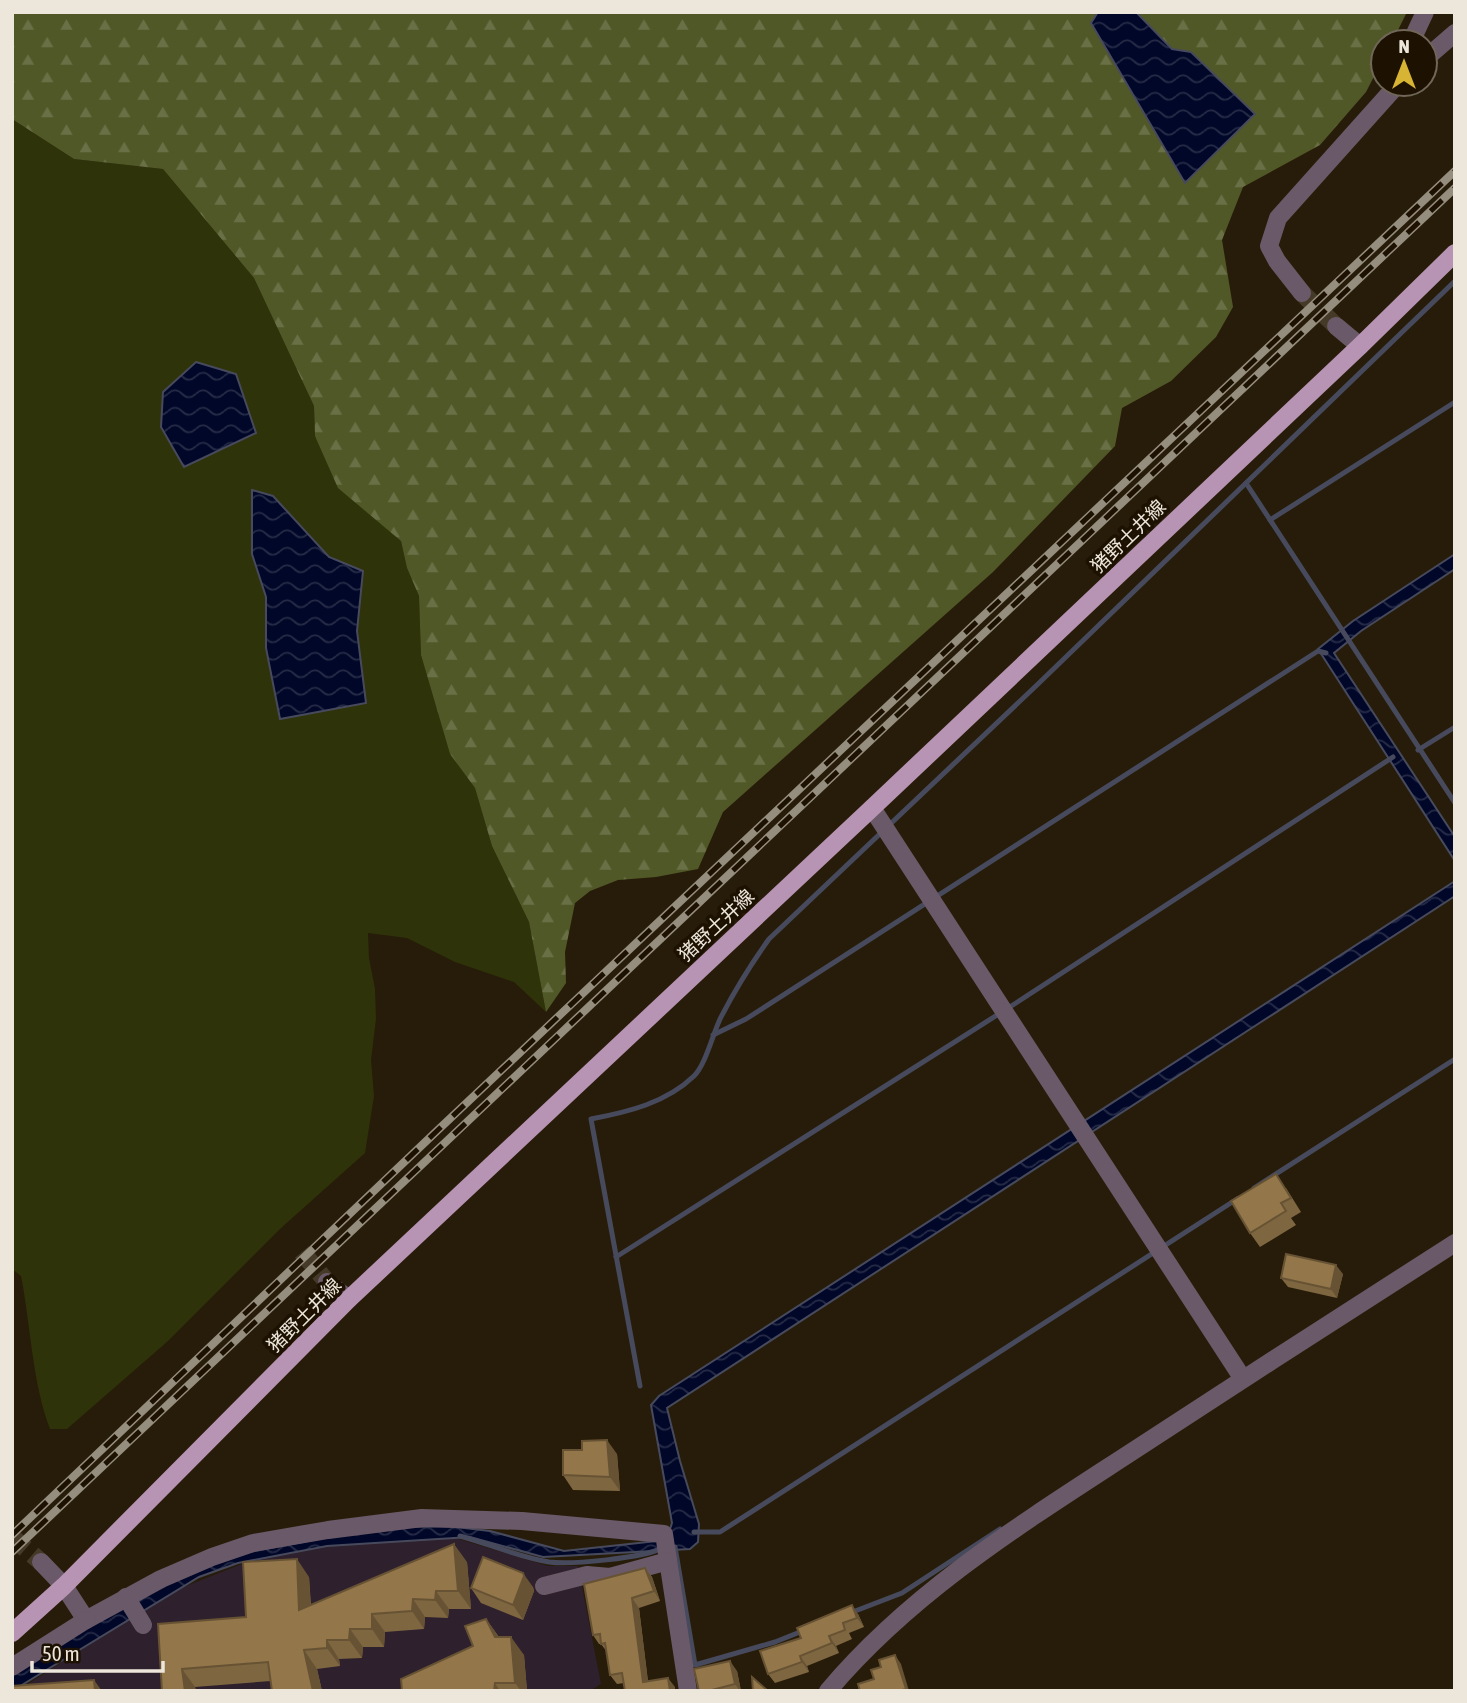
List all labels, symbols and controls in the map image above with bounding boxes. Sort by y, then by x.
north arrow [1369,28,1439,98]
text: N [1398,35,1410,57]
street label: 猪野土井線 [1086,495,1170,577]
street label: 猪野土井線 [674,885,758,965]
street label: 猪野土井線 [263,1274,345,1356]
scale bar [32,1630,163,1674]
text: 50 m [42,1641,80,1665]

